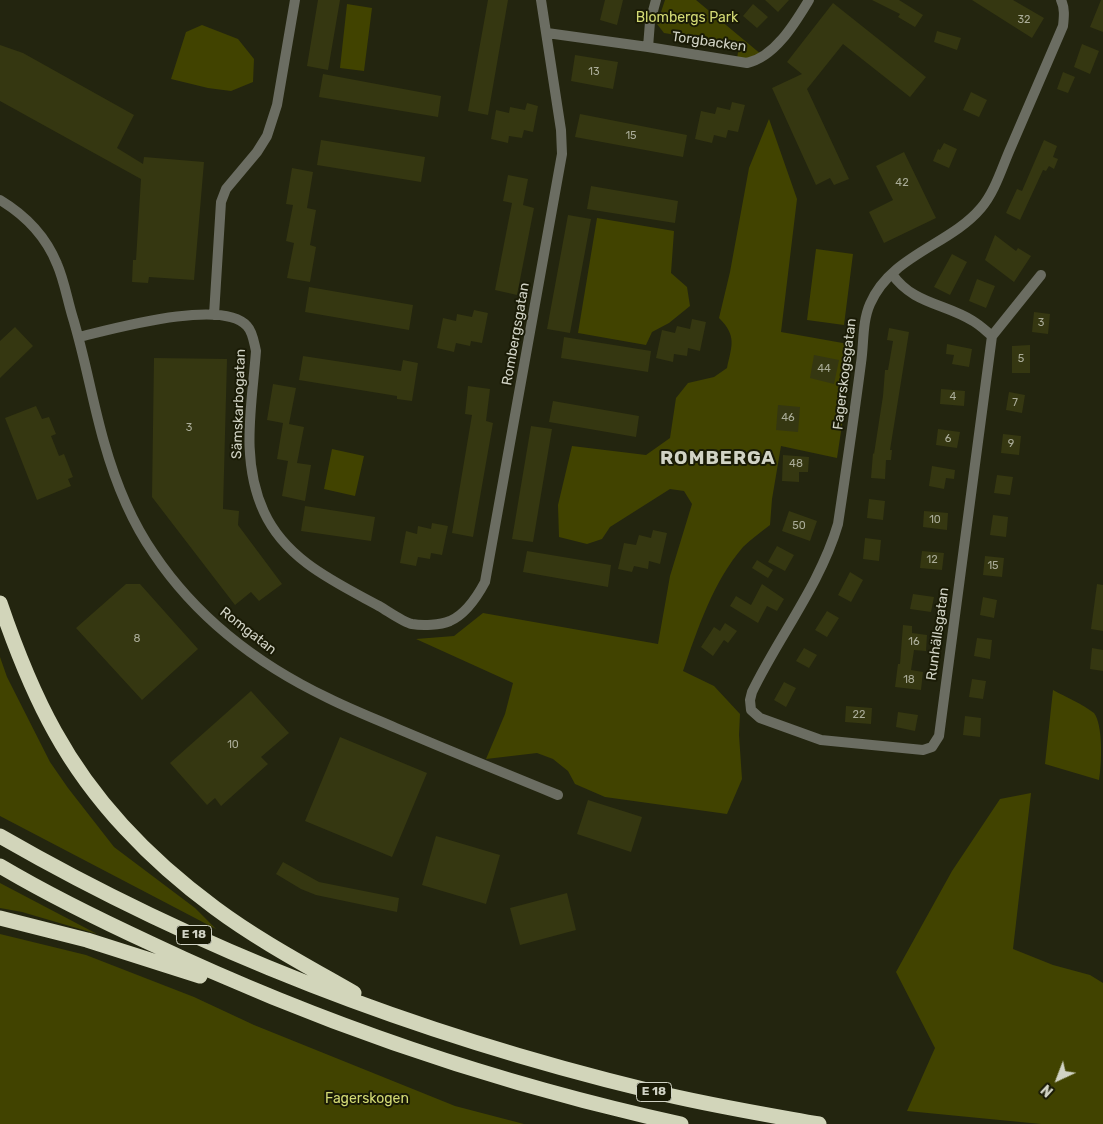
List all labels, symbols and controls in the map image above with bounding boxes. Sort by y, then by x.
park label: Blombergs Park [636,10,738,26]
house number: 32 [1017,13,1031,27]
street label: Torgbacken [671,28,747,56]
house number: 13 [588,65,600,79]
house number: 15 [625,129,637,143]
house number: 42 [895,176,909,190]
street label: Rombergsgatan [499,281,533,387]
house number: 3 [1038,316,1044,330]
street label: Fagerskogsgatan [830,317,860,431]
street label: Sämskarbogatan [229,349,249,459]
house number: 5 [1018,352,1024,366]
house number: 44 [817,362,831,376]
house number: 4 [950,390,956,404]
house number: 7 [1012,396,1018,410]
house number: 46 [781,411,795,425]
house number: 3 [186,421,192,435]
house number: 6 [945,432,951,446]
house number: 9 [1008,437,1014,451]
district label: ROMBERGA [659,448,777,470]
house number: 48 [789,457,803,471]
house number: 10 [929,513,941,527]
house number: 50 [792,519,806,533]
house number: 12 [926,553,938,567]
house number: 15 [987,559,999,573]
street label: Runhällsgatan [923,586,953,682]
street label: Romgatan [216,604,280,658]
house number: 8 [134,632,140,646]
house number: 16 [908,635,920,649]
house number: 18 [903,673,915,687]
house number: 22 [853,708,865,722]
house number: 10 [227,738,239,752]
road number: E 18 [176,926,212,944]
north arrow [1033,1054,1083,1104]
text: N [1038,1081,1057,1100]
road number: E 18 [636,1082,672,1102]
park label: Fagerskogen [325,1091,409,1107]

